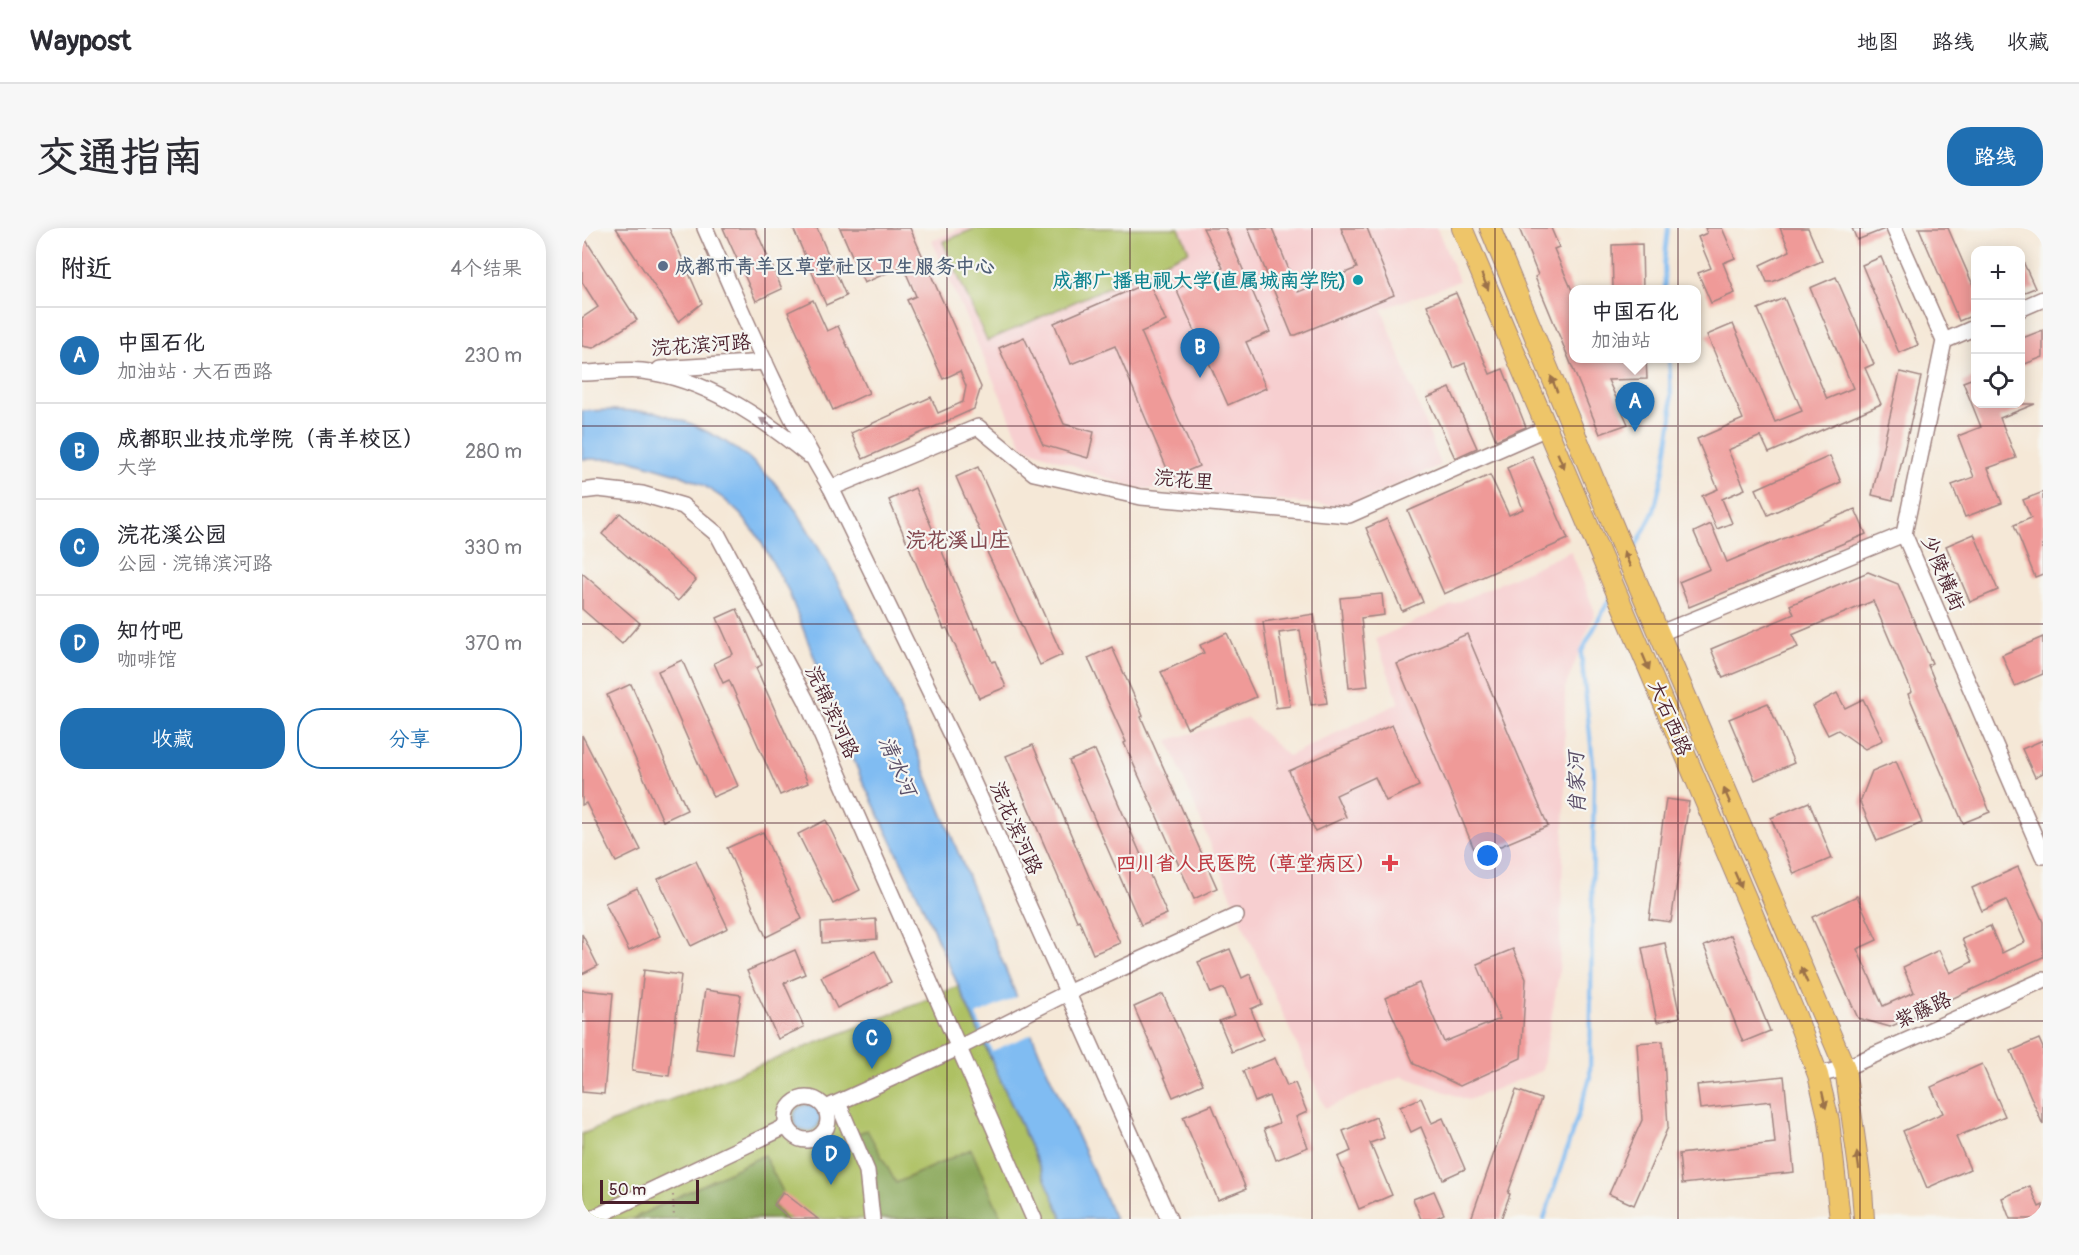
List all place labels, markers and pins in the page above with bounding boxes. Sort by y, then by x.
place label: 成都市青羊区草堂社区卫生服务中心 [675,254,995,279]
marker: 成都市青羊区草堂社区卫生服务中心 [656,259,670,273]
place label: 成都广播电视大学(直属城南学院) [1053,268,1346,293]
marker: 成都广播电视大学(直属城南学院) [1351,273,1365,287]
pin: B [1180,328,1220,378]
pin: A [1616,382,1654,432]
place label: 四川省人民医院（草堂病区） [1116,851,1376,876]
marker: 四川省人民医院（草堂病区） [1381,854,1399,872]
pin: C [852,1020,892,1069]
pin: D [812,1136,850,1185]

